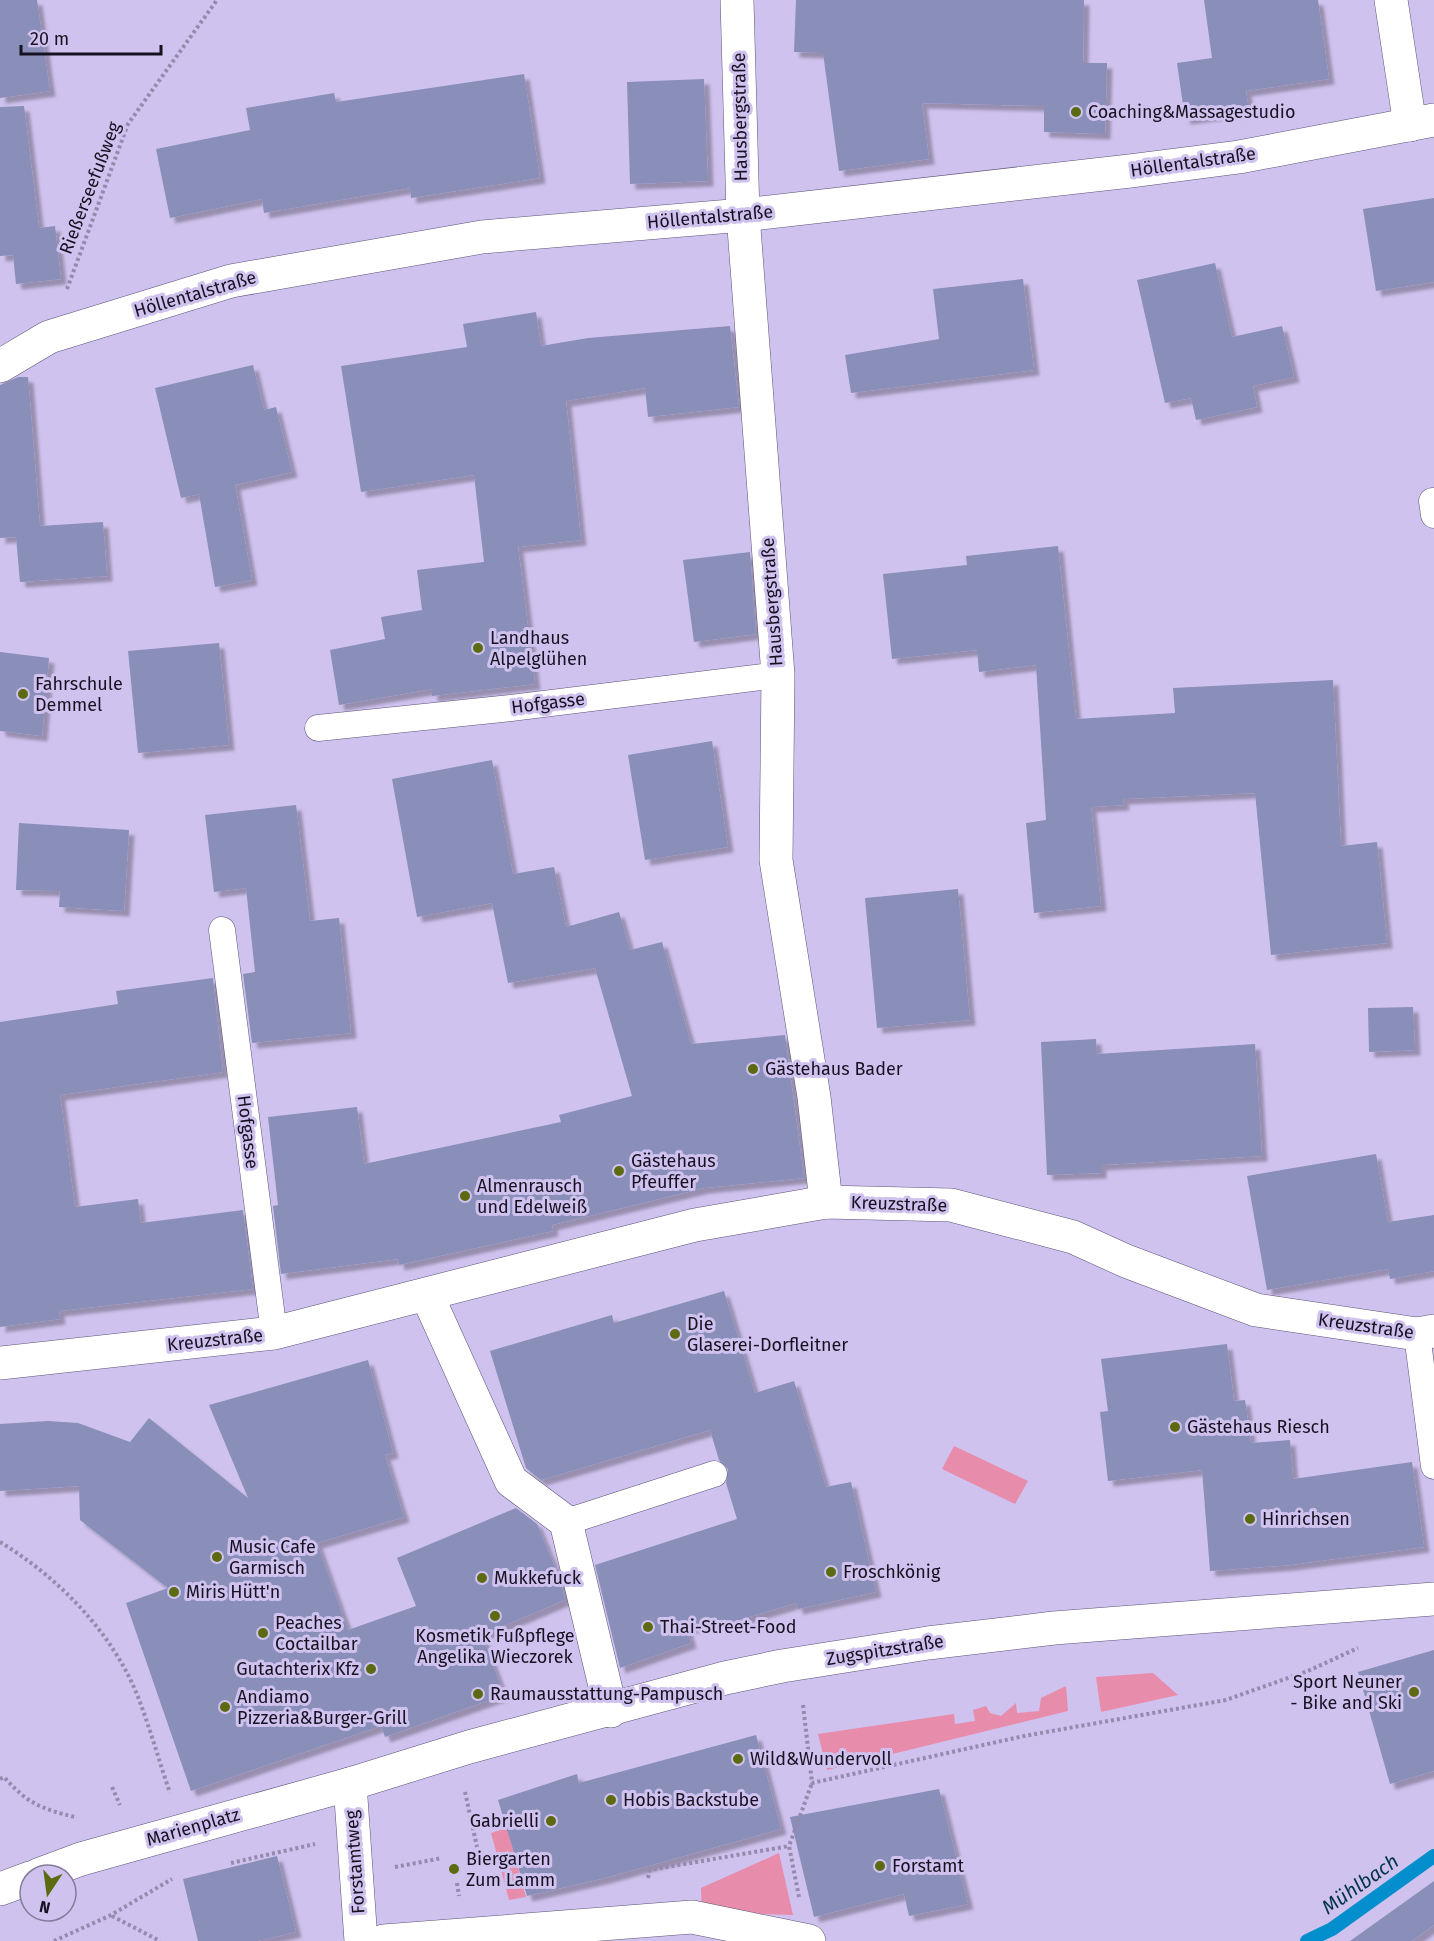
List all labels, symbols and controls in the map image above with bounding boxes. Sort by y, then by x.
scale bar [21,18,160,56]
text: 20 m [30,28,69,50]
street label: Hausbergstraße [728,52,752,182]
place label: Coaching&Massagestudio [1088,101,1295,123]
marker: Coaching&Massagestudio [1069,105,1083,119]
street label: Rießerseefußweg [55,118,126,257]
street label: Höllentalstraße [1129,142,1257,182]
street label: Höllentalstraße [646,201,774,233]
street label: Höllentalstraße [131,266,259,322]
street label: Hausbergstraße [757,537,787,667]
place label: Landhaus Alpelglühen [490,627,587,670]
marker: Landhaus Alpelglühen [471,641,485,655]
place label: Fahrschule Demmel [35,673,123,716]
marker: Fahrschule Demmel [16,687,30,701]
street label: Hofgasse [510,688,586,718]
place label: Gästehaus Bader [765,1058,903,1080]
marker: Gästehaus Bader [746,1062,760,1076]
street label: Hofgasse [233,1094,263,1170]
place label: Gästehaus Pfeuffer [631,1150,716,1193]
marker: Gästehaus Pfeuffer [612,1164,626,1178]
place label: Almenrausch und Edelweiß [477,1175,587,1218]
marker: Almenrausch und Edelweiß [458,1189,472,1203]
street label: Kreuzstraße [850,1191,948,1217]
street label: Kreuzstraße [1317,1308,1415,1344]
place label: Die Glaserei-Dorfleitner [687,1313,848,1356]
street label: Kreuzstraße [166,1324,264,1356]
marker: Die Glaserei-Dorfleitner [668,1327,682,1341]
place label: Gästehaus Riesch [1187,1416,1330,1438]
marker: Gästehaus Riesch [1168,1420,1182,1434]
place label: Hinrichsen [1262,1508,1350,1530]
marker: Hinrichsen [1243,1512,1257,1526]
place label: Music Cafe Garmisch [229,1536,316,1579]
marker: Music Cafe Garmisch [210,1550,224,1564]
place label: Froschkönig [843,1561,941,1583]
marker: Froschkönig [824,1565,838,1579]
place label: Mukkefuck [494,1567,582,1589]
marker: Mukkefuck [475,1571,489,1585]
place label: Miris Hütt'n [186,1581,280,1603]
marker: Miris Hütt'n [167,1585,181,1599]
marker: Kosmetik Fußpflege Angelika Wieczorek [488,1609,502,1623]
place label: Peaches Coctailbar [275,1612,358,1655]
place label: Thai-Street-Food [660,1616,797,1638]
marker: Thai-Street-Food [641,1620,655,1634]
place label: Kosmetik Fußpflege Angelika Wieczorek [415,1625,575,1668]
marker: Peaches Coctailbar [256,1626,270,1640]
street label: Zugspitzstraße [825,1630,945,1670]
place label: Gutachterix Kfz [236,1658,359,1680]
marker: Gutachterix Kfz [364,1662,378,1676]
place label: Sport Neuner - Bike and Ski [1290,1671,1402,1714]
place label: Raumausstattung-Pampusch [490,1683,723,1705]
marker: Sport Neuner - Bike and Ski [1407,1685,1421,1699]
place label: Andiamo Pizzeria&Burger-Grill [237,1686,407,1729]
marker: Raumausstattung-Pampusch [471,1687,485,1701]
marker: Andiamo Pizzeria&Burger-Grill [218,1700,232,1714]
place label: Wild&Wundervoll [750,1748,892,1770]
marker: Wild&Wundervoll [731,1752,745,1766]
place label: Hobis Backstube [623,1789,759,1811]
marker: Hobis Backstube [604,1793,618,1807]
street label: Marienplatz [144,1803,242,1851]
street label: Forstamtweg [340,1809,370,1915]
place label: Gabrielli [470,1810,539,1832]
marker: Gabrielli [544,1814,558,1828]
place label: Biergarten Zum Lamm [466,1848,555,1891]
water label: Mühlbach [1317,1849,1403,1919]
place label: Forstamt [892,1855,964,1877]
marker: Forstamt [873,1859,887,1873]
marker: Biergarten Zum Lamm [447,1862,461,1876]
north arrow [18,1863,78,1923]
text: N [37,1897,52,1918]

